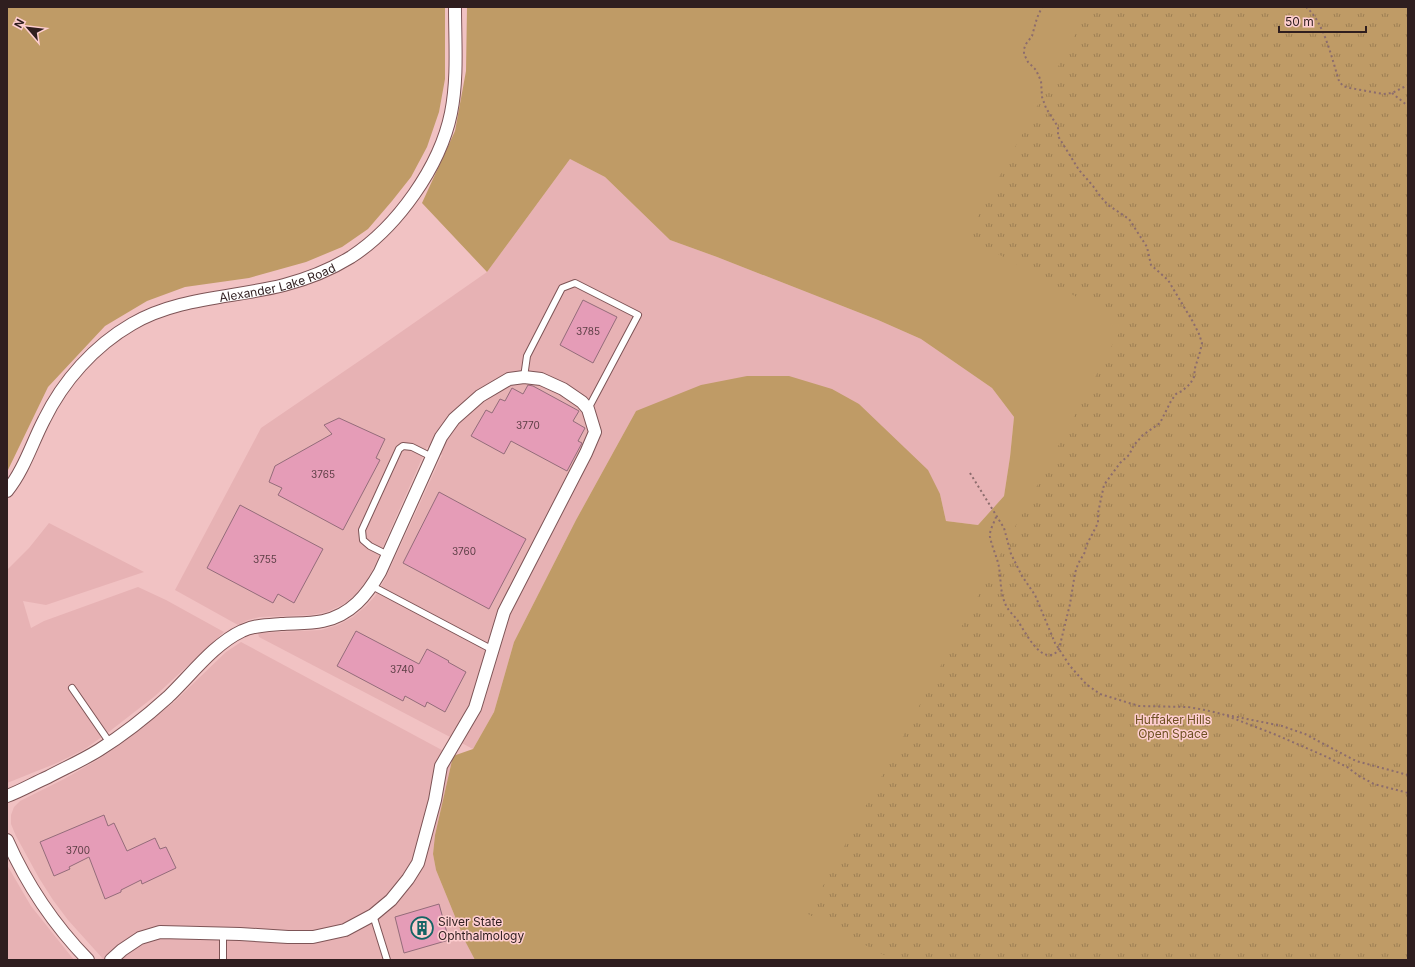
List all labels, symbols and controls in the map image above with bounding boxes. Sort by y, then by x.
north arrow [8,8,48,48]
scale bar [1279,8,1366,34]
text: 50 m [1285,14,1314,29]
text: N [11,16,27,30]
street label: Alexander Lake Road [218,260,338,304]
house number: 3785 [576,325,600,337]
house number: 3770 [516,419,540,431]
house number: 3765 [311,468,335,480]
house number: 3760 [452,545,476,557]
house number: 3755 [253,553,277,565]
house number: 3740 [390,663,414,675]
park label: Huffaker Hills Open Space [1135,712,1211,741]
house number: 3700 [66,844,90,856]
place label: Silver State Ophthalmology [438,914,524,943]
building icon: Silver State Ophthalmology [409,915,435,941]

